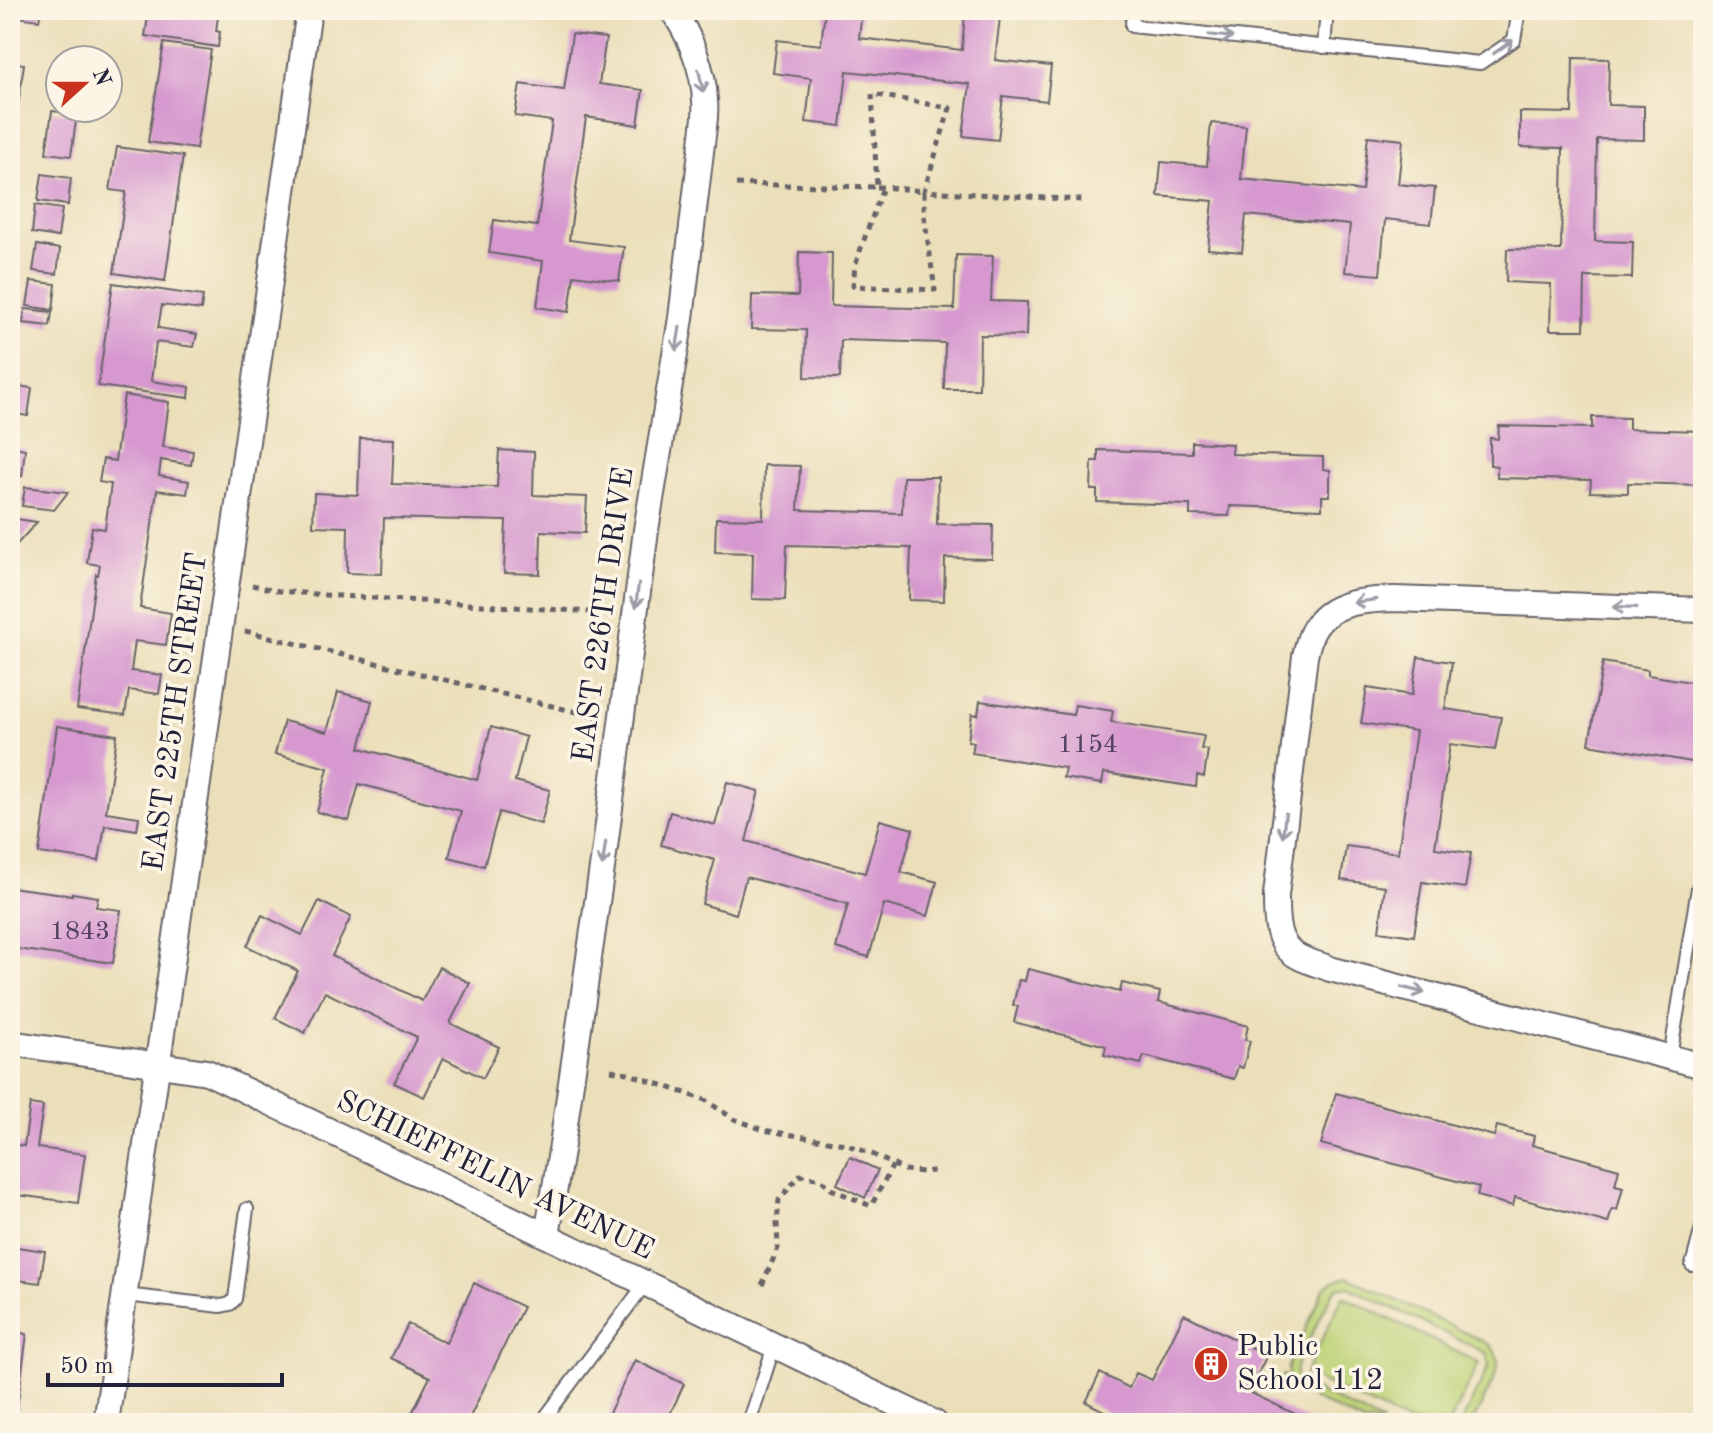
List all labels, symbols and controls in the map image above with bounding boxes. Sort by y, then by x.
one-way arrow [1207,28,1234,43]
one-way arrow [1491,39,1513,55]
north arrow [44,44,124,124]
text: N [88,66,114,90]
one-way arrow [694,68,709,94]
one-way arrow [670,326,685,351]
street label: EAST 226TH DRIVE [568,465,640,765]
street label: EAST 225TH STREET [139,550,213,874]
one-way arrow [630,582,645,609]
one-way arrow [1353,594,1379,609]
one-way arrow [1612,600,1639,615]
house number: 1154 [1058,732,1118,758]
one-way arrow [1277,811,1292,838]
one-way arrow [596,841,611,866]
house number: 1843 [50,919,110,945]
one-way arrow [1400,984,1426,999]
street label: SCHIEFFELIN AVENUE [332,1086,658,1266]
place label: Public School 112 [1237,1332,1383,1396]
scale bar [48,1337,282,1387]
building icon: Public School 112 [1192,1345,1230,1383]
text: 50 m [60,1355,114,1379]

